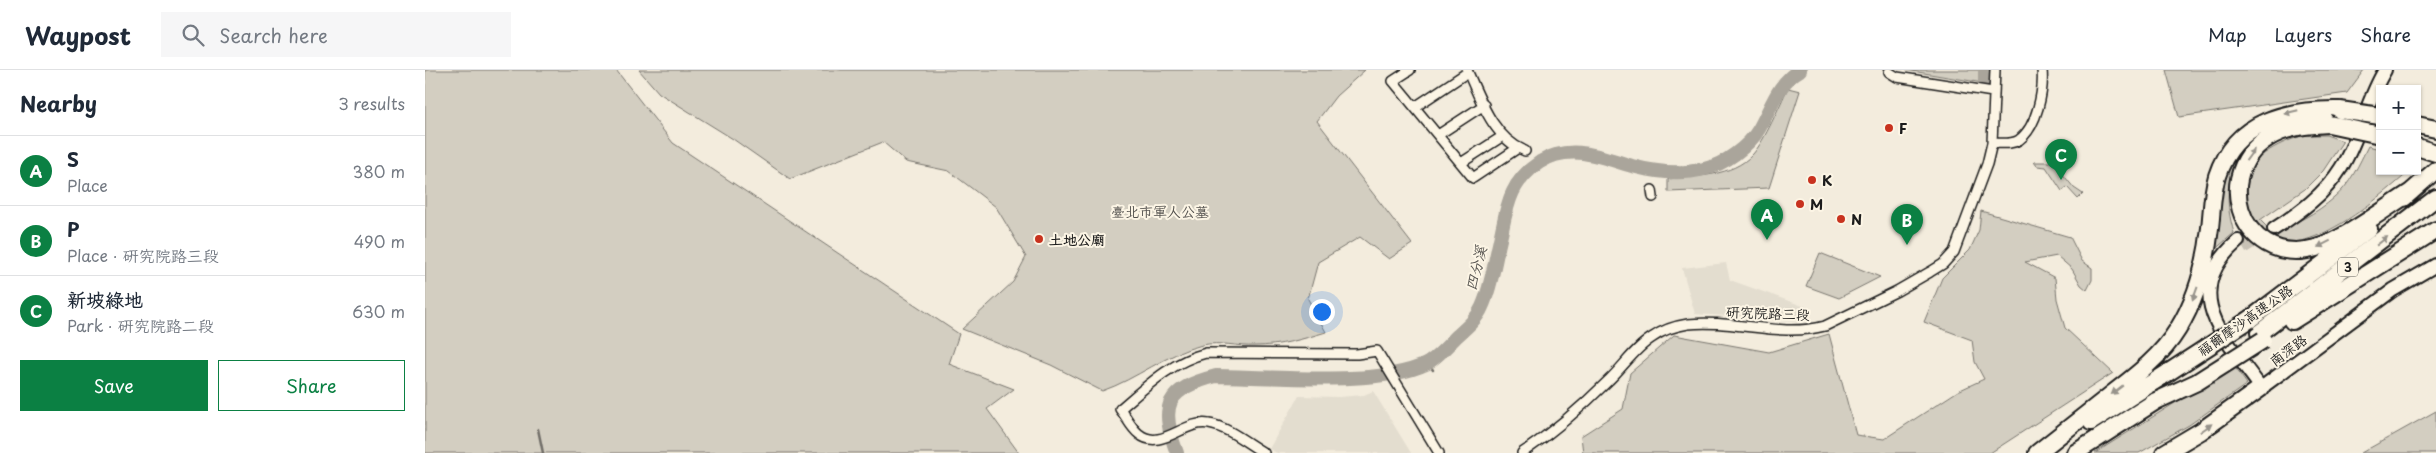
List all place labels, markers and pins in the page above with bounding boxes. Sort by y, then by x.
place label: F [1899,118,1907,139]
marker: F [1883,122,1895,134]
pin: C [2045,139,2077,180]
place label: K [1822,170,1832,191]
marker: K [1806,174,1818,186]
place label: M [1810,194,1823,215]
marker: M [1794,198,1806,210]
pin: A [1751,199,1783,240]
pin: B [1891,204,1923,245]
place label: N [1851,209,1862,230]
marker: N [1835,213,1847,225]
place label: 土地公廟 [1049,229,1105,250]
marker: 土地公廟 [1033,233,1045,245]

